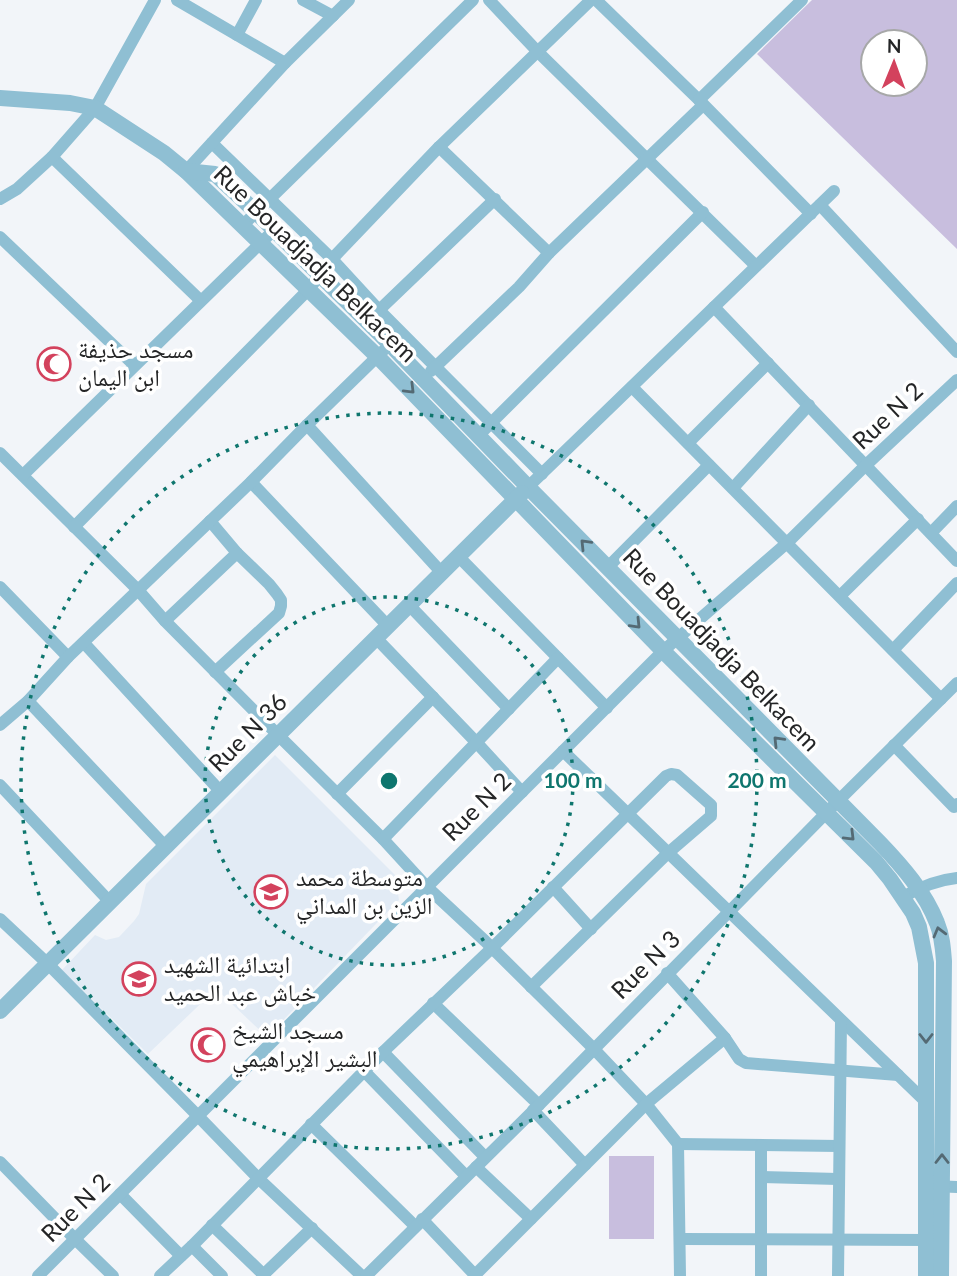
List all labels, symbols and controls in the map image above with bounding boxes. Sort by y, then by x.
north arrow [859,28,929,98]
text: N [887,34,902,57]
street label: Rue Bouadjadja Belkacem [209,158,424,367]
place label: مسجد حذيفة ابن اليمان [78,334,193,392]
mosque icon: مسجد حذيفة ابن اليمان [35,345,73,383]
street label: Rue N 2 [846,375,928,455]
one-way arrow [402,381,415,394]
one-way arrow [580,539,593,552]
street label: Rue Bouadjadja Belkacem [618,541,827,756]
one-way arrow [628,615,641,628]
street label: Rue N 36 [202,687,292,777]
one-way arrow [774,736,787,749]
street label: Rue N 2 [436,766,516,846]
text: 100 m [543,767,603,792]
text: 200 m [727,767,787,792]
centre of rings [377,769,401,793]
one-way arrow [841,828,854,841]
place label: متوسطة محمد الزين بن المداني [296,862,433,925]
school or university icon: متوسطة محمد الزين بن المداني [252,873,290,911]
street label: Rue N 3 [605,924,685,1004]
one-way arrow [933,926,947,938]
place label: ابتدائية الشهيد خباش عبد الحميد [164,949,316,1007]
school or university icon: ابتدائية الشهيد خباش عبد الحميد [120,960,158,998]
place label: مسجد الشيخ البشير الإبراهيمي [232,1015,378,1078]
mosque icon: مسجد الشيخ البشير الإبراهيمي [189,1026,227,1064]
one-way arrow [918,1034,934,1044]
one-way arrow [934,1153,950,1164]
street label: Rue N 2 [35,1167,115,1247]

